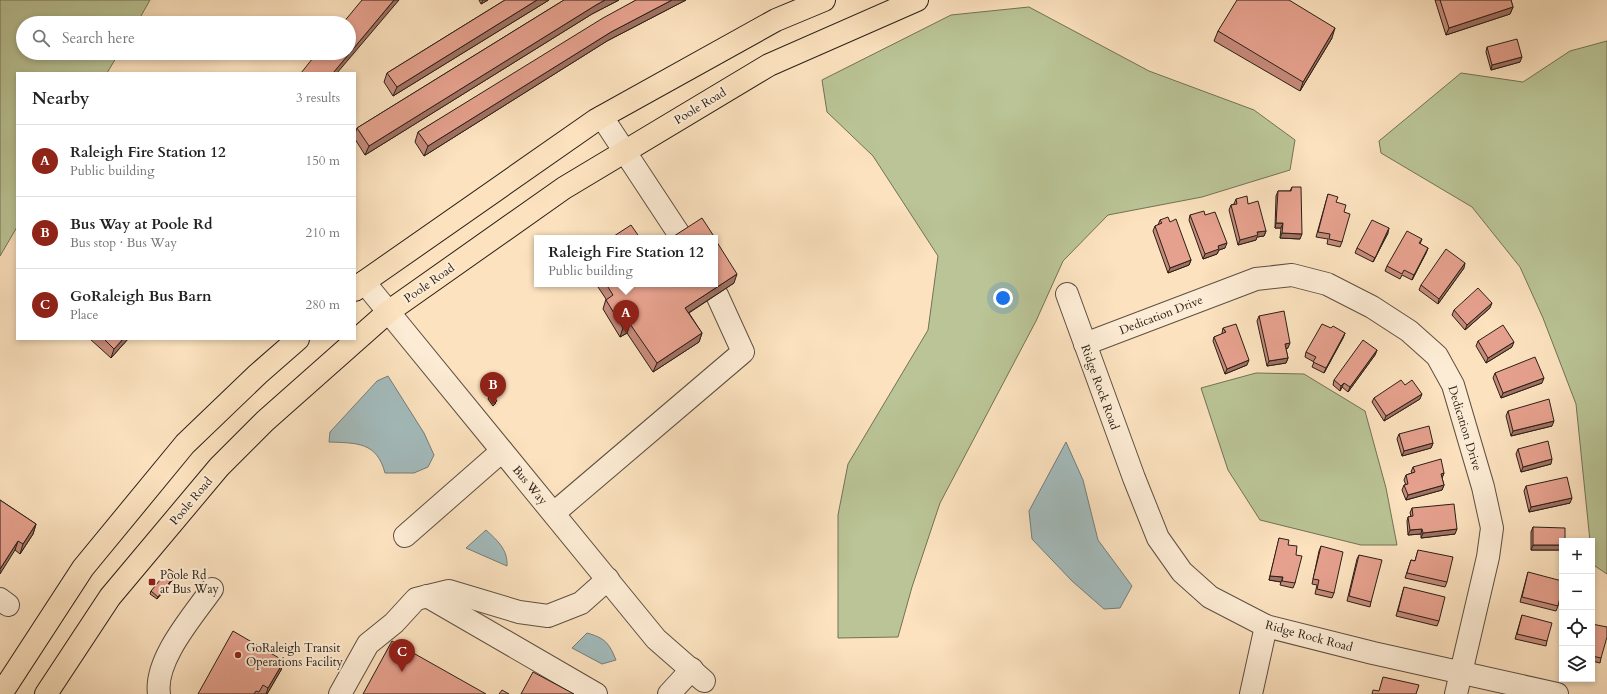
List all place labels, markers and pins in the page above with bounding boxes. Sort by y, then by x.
pin: A [613,300,639,333]
pin: B [480,372,506,405]
place label: Poole Rd at Bus Way [160,567,220,597]
marker: Poole Rd at Bus Way [147,577,157,587]
pin: C [389,639,415,672]
place label: GoRaleigh Transit Operations Facility [246,640,344,670]
marker: GoRaleigh Transit Operations Facility [233,650,243,660]

